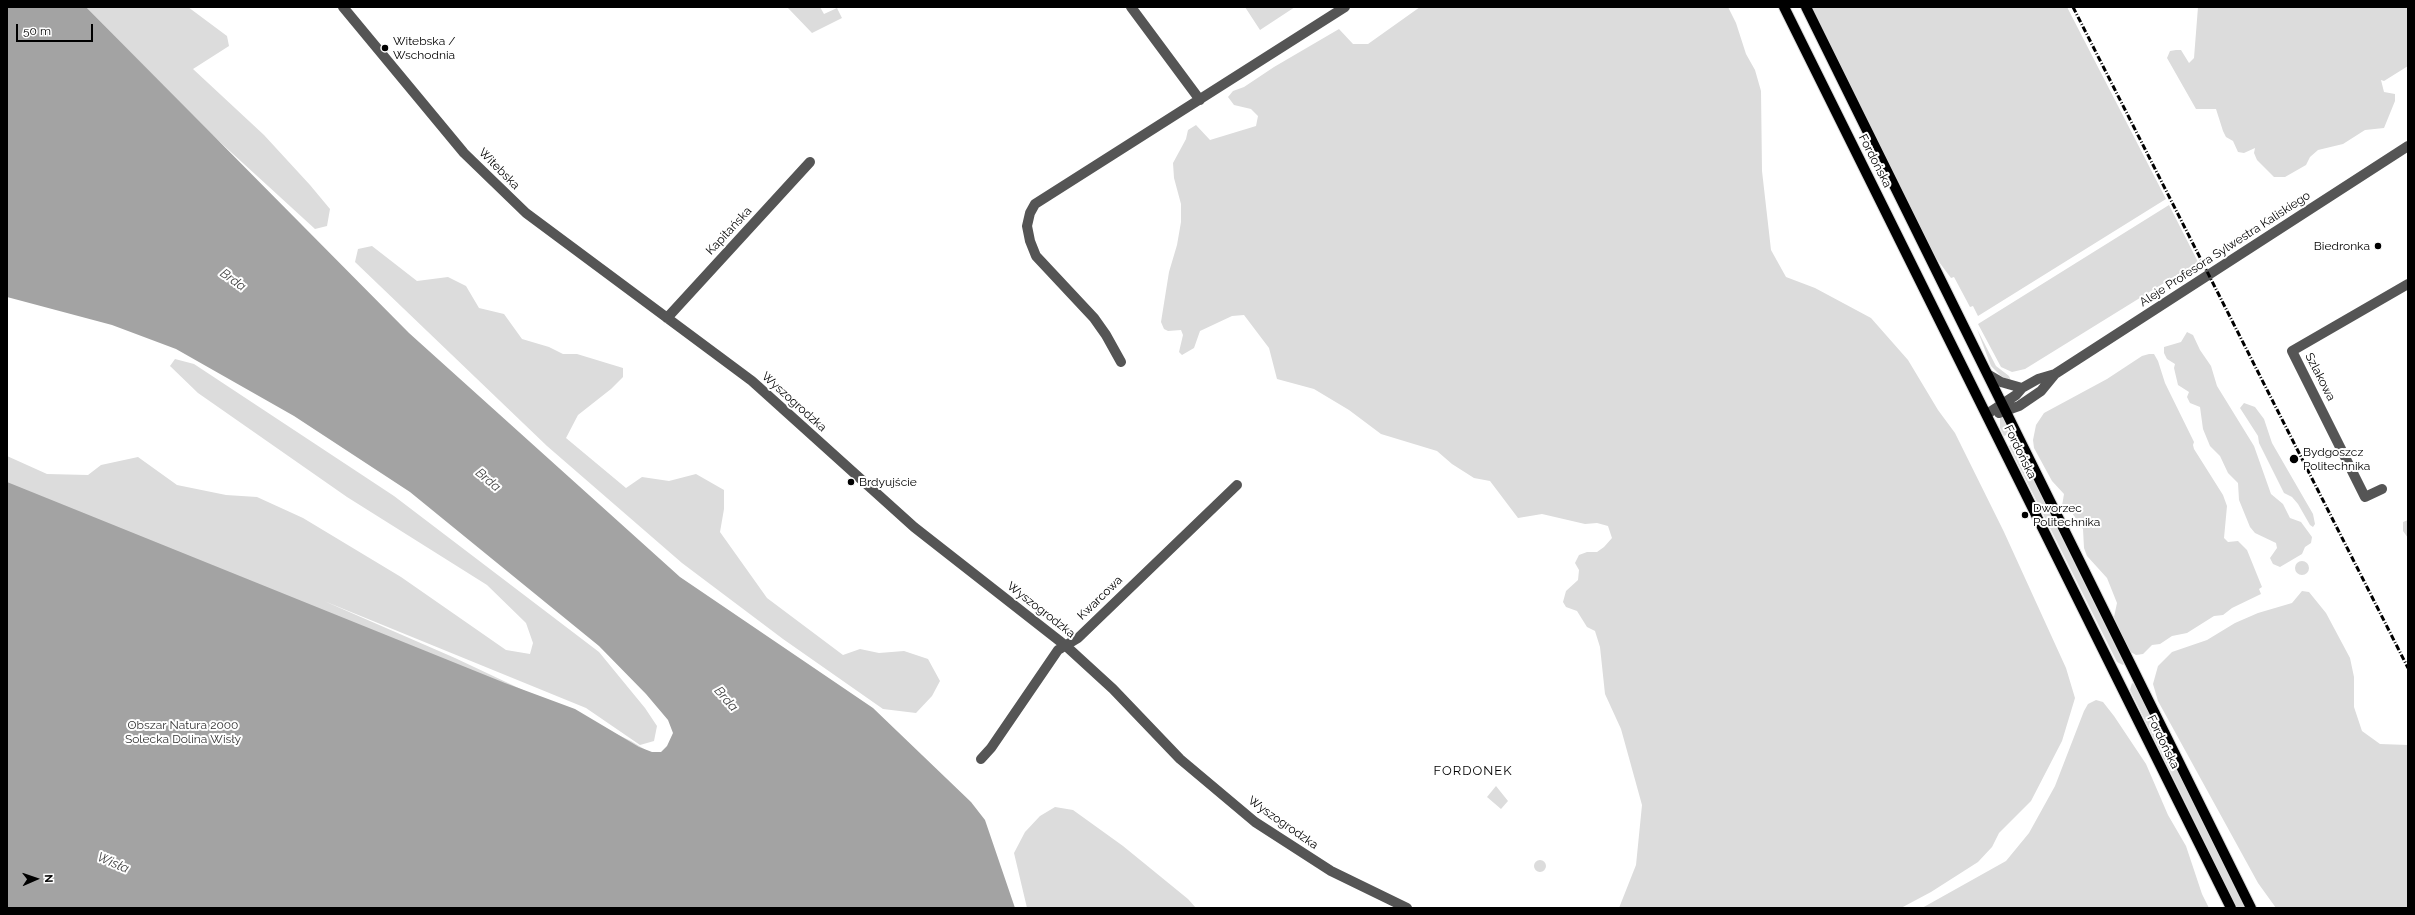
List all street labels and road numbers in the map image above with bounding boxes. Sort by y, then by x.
street label: Fordońska [1855,132,1895,190]
street label: Witebska [475,145,523,193]
street label: Aleje Profesora Sylwestra Kaliskiego [2137,188,2313,310]
street label: Kapitańska [703,204,755,258]
street label: Szlakowa [2302,351,2338,403]
street label: Wyszogrodzka [759,369,829,435]
street label: Fordońska [2001,423,2039,481]
street label: Kwarcowa [1074,573,1126,623]
street label: Wyszogrodzka [1004,579,1078,641]
street label: Fordońska [2144,713,2182,771]
street label: Wyszogrodzka [1245,794,1321,852]

